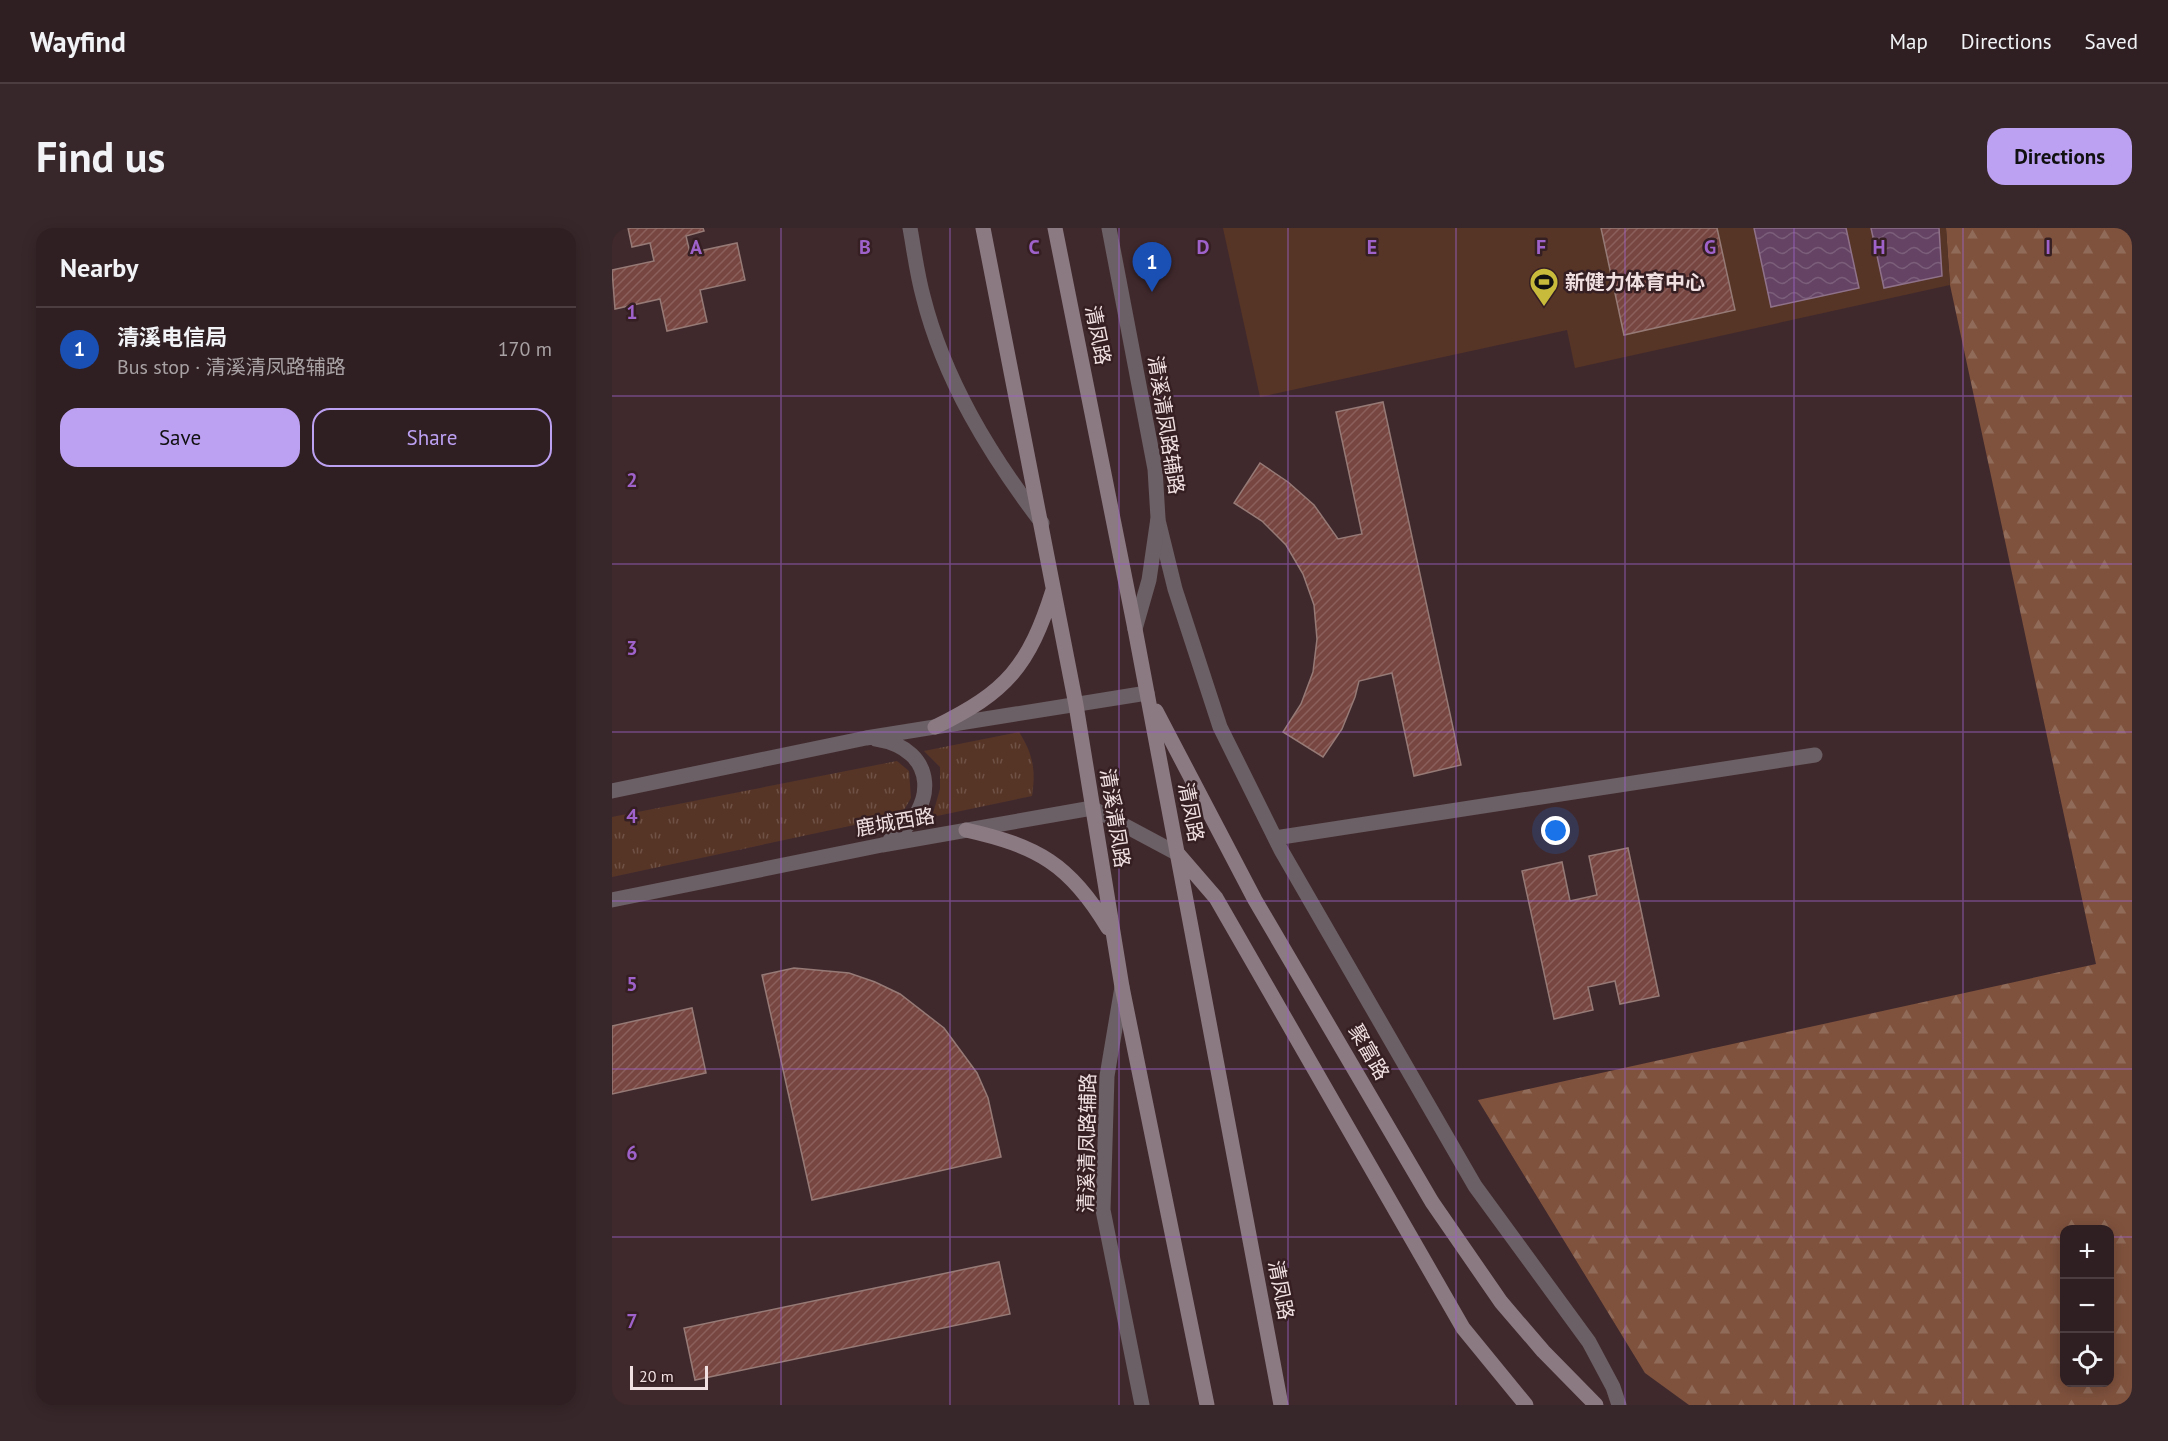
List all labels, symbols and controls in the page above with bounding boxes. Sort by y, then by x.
text: Wayfind [30,23,126,60]
text: Map [1889,28,1928,55]
text: Directions [1961,28,2052,55]
text: Saved [2085,28,2138,55]
button: Directions [1987,128,2132,185]
text: Find us [36,129,165,184]
text: A [690,234,703,260]
text: B [859,234,871,260]
text: C [1028,234,1040,260]
text: D [1197,234,1210,260]
text: E [1367,234,1377,260]
text: F [1536,234,1546,260]
text: G [1704,234,1716,260]
text: H [1872,234,1886,260]
text: I [2045,234,2051,260]
pin: 1 [1132,242,1172,292]
text: Nearby [60,251,138,284]
sports icon: 新健力体育中心 [1528,266,1560,308]
place label: 新健力体育中心 [1565,269,1705,295]
text: 1 [626,299,638,325]
street label: 清凤路 [1080,303,1116,367]
text: 清溪电信局 [117,323,227,351]
text: 1 [74,336,85,362]
text: 170 m [498,336,552,362]
text: Bus stop · 清溪清凤路辅路 [117,354,346,380]
street label: 清溪清凤路辅路 [1142,354,1190,496]
button: Save [60,408,300,467]
button: Share [312,408,552,467]
text: 2 [626,467,638,493]
text: 3 [626,635,638,661]
street label: 清溪清凤路 [1094,767,1136,869]
street label: 清凤路 [1173,780,1209,844]
street label: 鹿城西路 [853,802,937,842]
text: 4 [626,803,638,829]
your location [1541,816,1570,845]
text: 5 [626,971,638,997]
street label: 聚富路 [1343,1020,1395,1084]
street label: 清溪清凤路辅路 [1073,1073,1101,1213]
text: 6 [626,1140,638,1166]
map controls [2060,1225,2114,1387]
button: + [2060,1225,2114,1279]
street label: 清凤路 [1263,1258,1299,1322]
button: − [2060,1279,2114,1333]
text: 7 [626,1308,638,1334]
button: locate [2060,1333,2114,1387]
scale bar [630,1363,708,1390]
text: 20 m [639,1366,674,1386]

